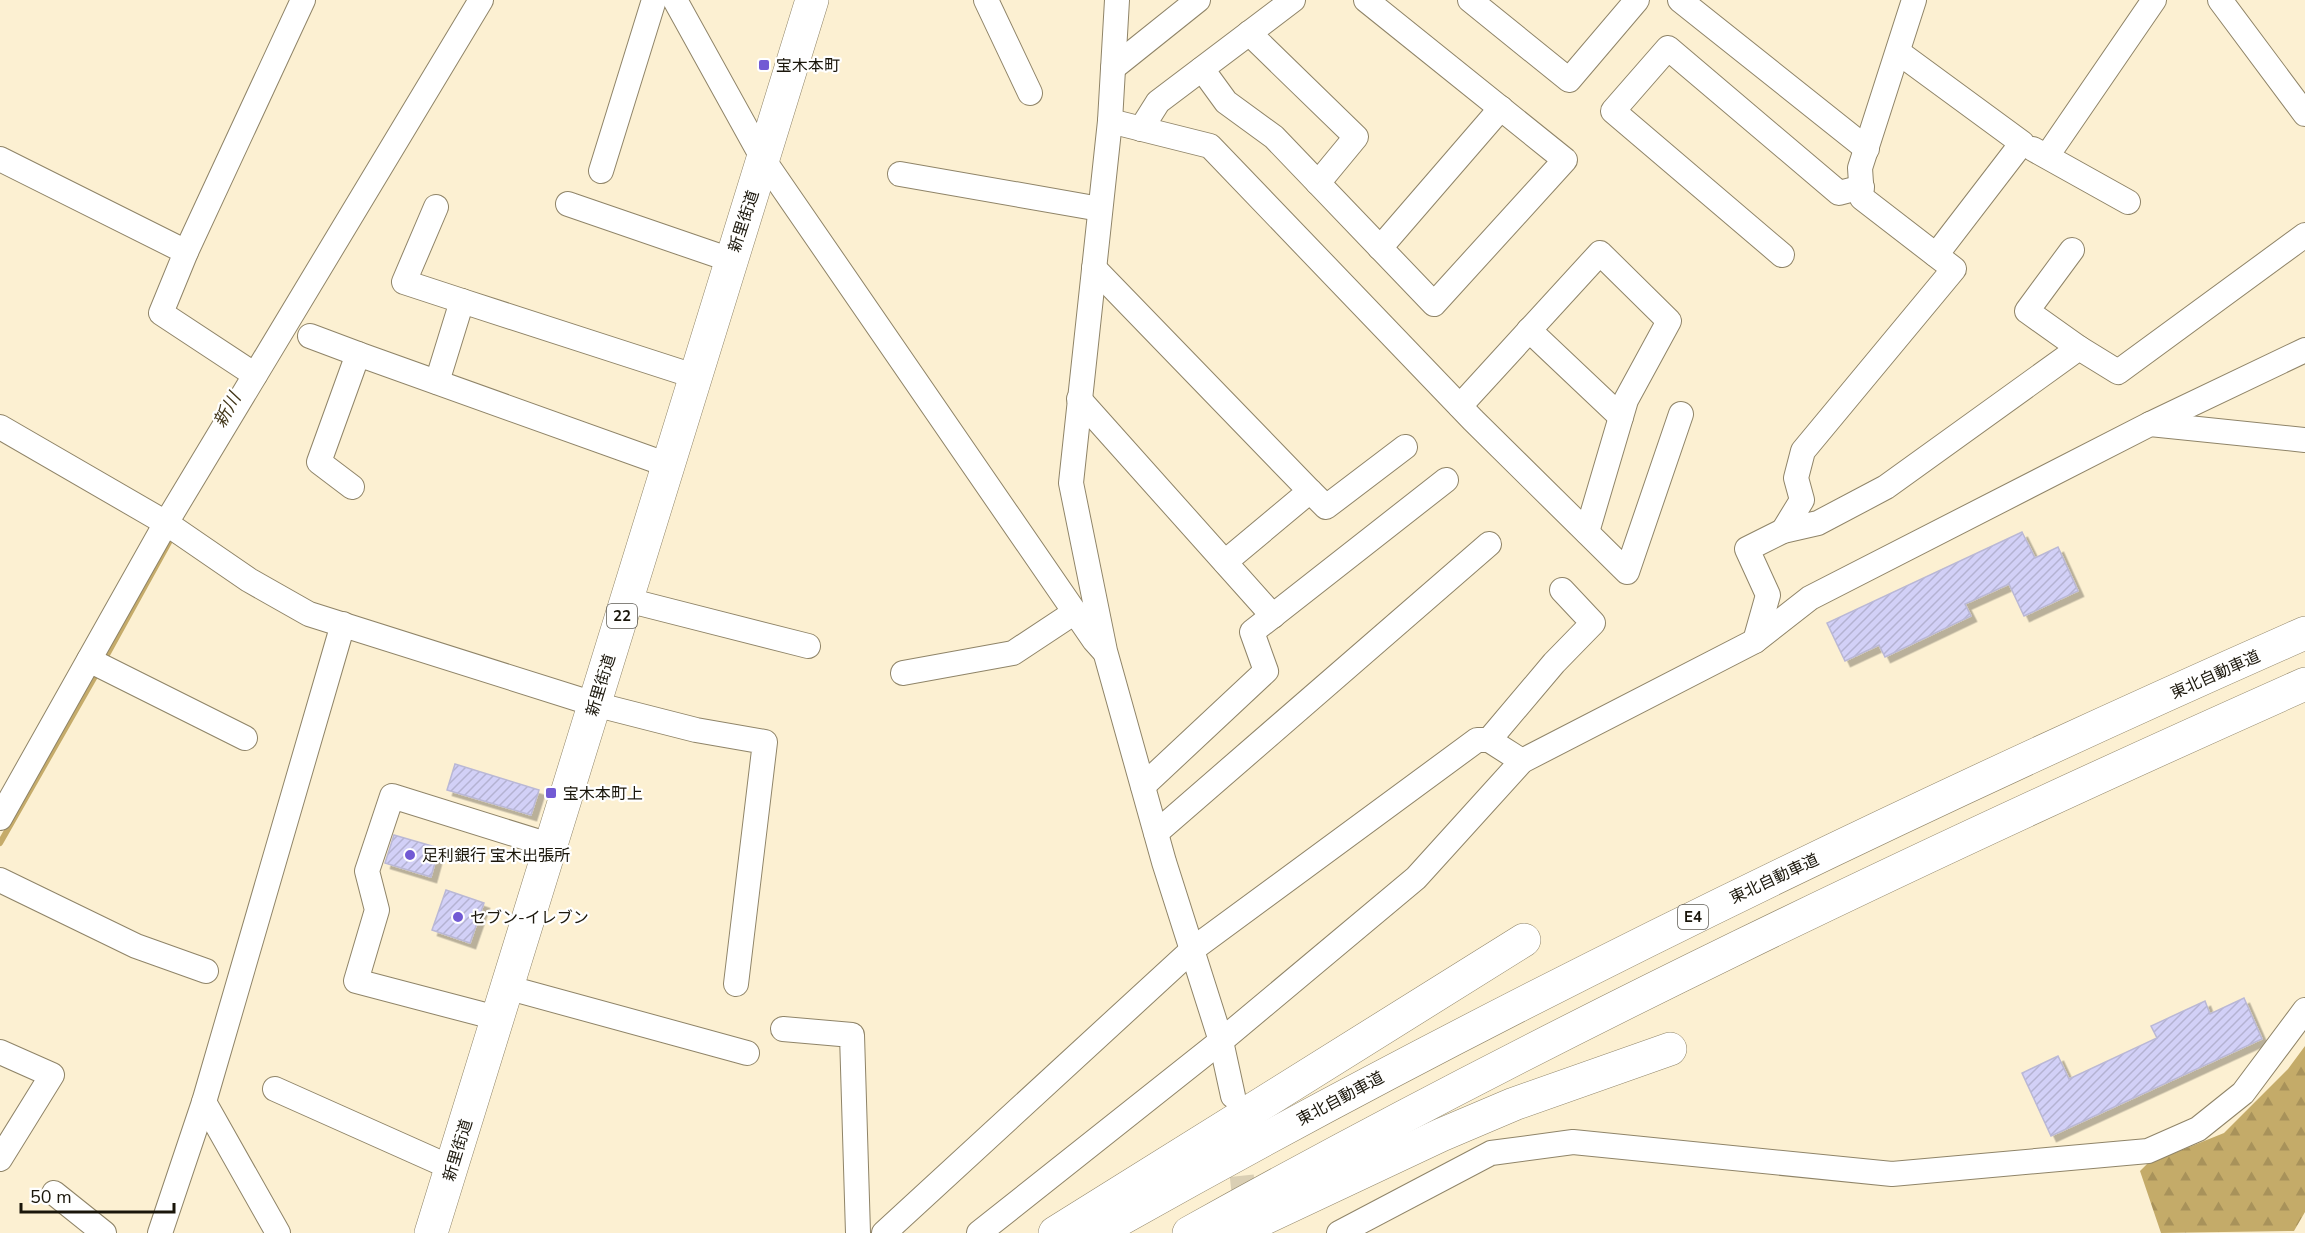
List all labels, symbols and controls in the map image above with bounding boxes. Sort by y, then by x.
place label: 宝木本町 [776,55,840,77]
marker: 宝木本町 [757,58,771,72]
street label: 新里街道 [724,187,764,255]
water label: 新川 [208,387,247,432]
road number: 22 [607,604,637,628]
street label: 東北自動車道 [2167,645,2264,704]
street label: 新里街道 [581,651,621,719]
place label: 宝木本町上 [563,783,643,805]
marker: 宝木本町上 [544,786,558,800]
place label: 足利銀行 宝木出張所 [422,845,570,867]
marker: 足利銀行 宝木出張所 [403,848,417,862]
street label: 東北自動車道 [1726,849,1823,909]
road number: E4 [1678,905,1708,929]
place label: セブン-イレブン [470,907,589,929]
marker: セブン-イレブン [451,910,465,924]
street label: 東北自動車道 [1293,1067,1388,1131]
street label: 新里街道 [438,1116,478,1184]
scale bar [21,1176,174,1214]
text: 50 m [30,1185,72,1209]

